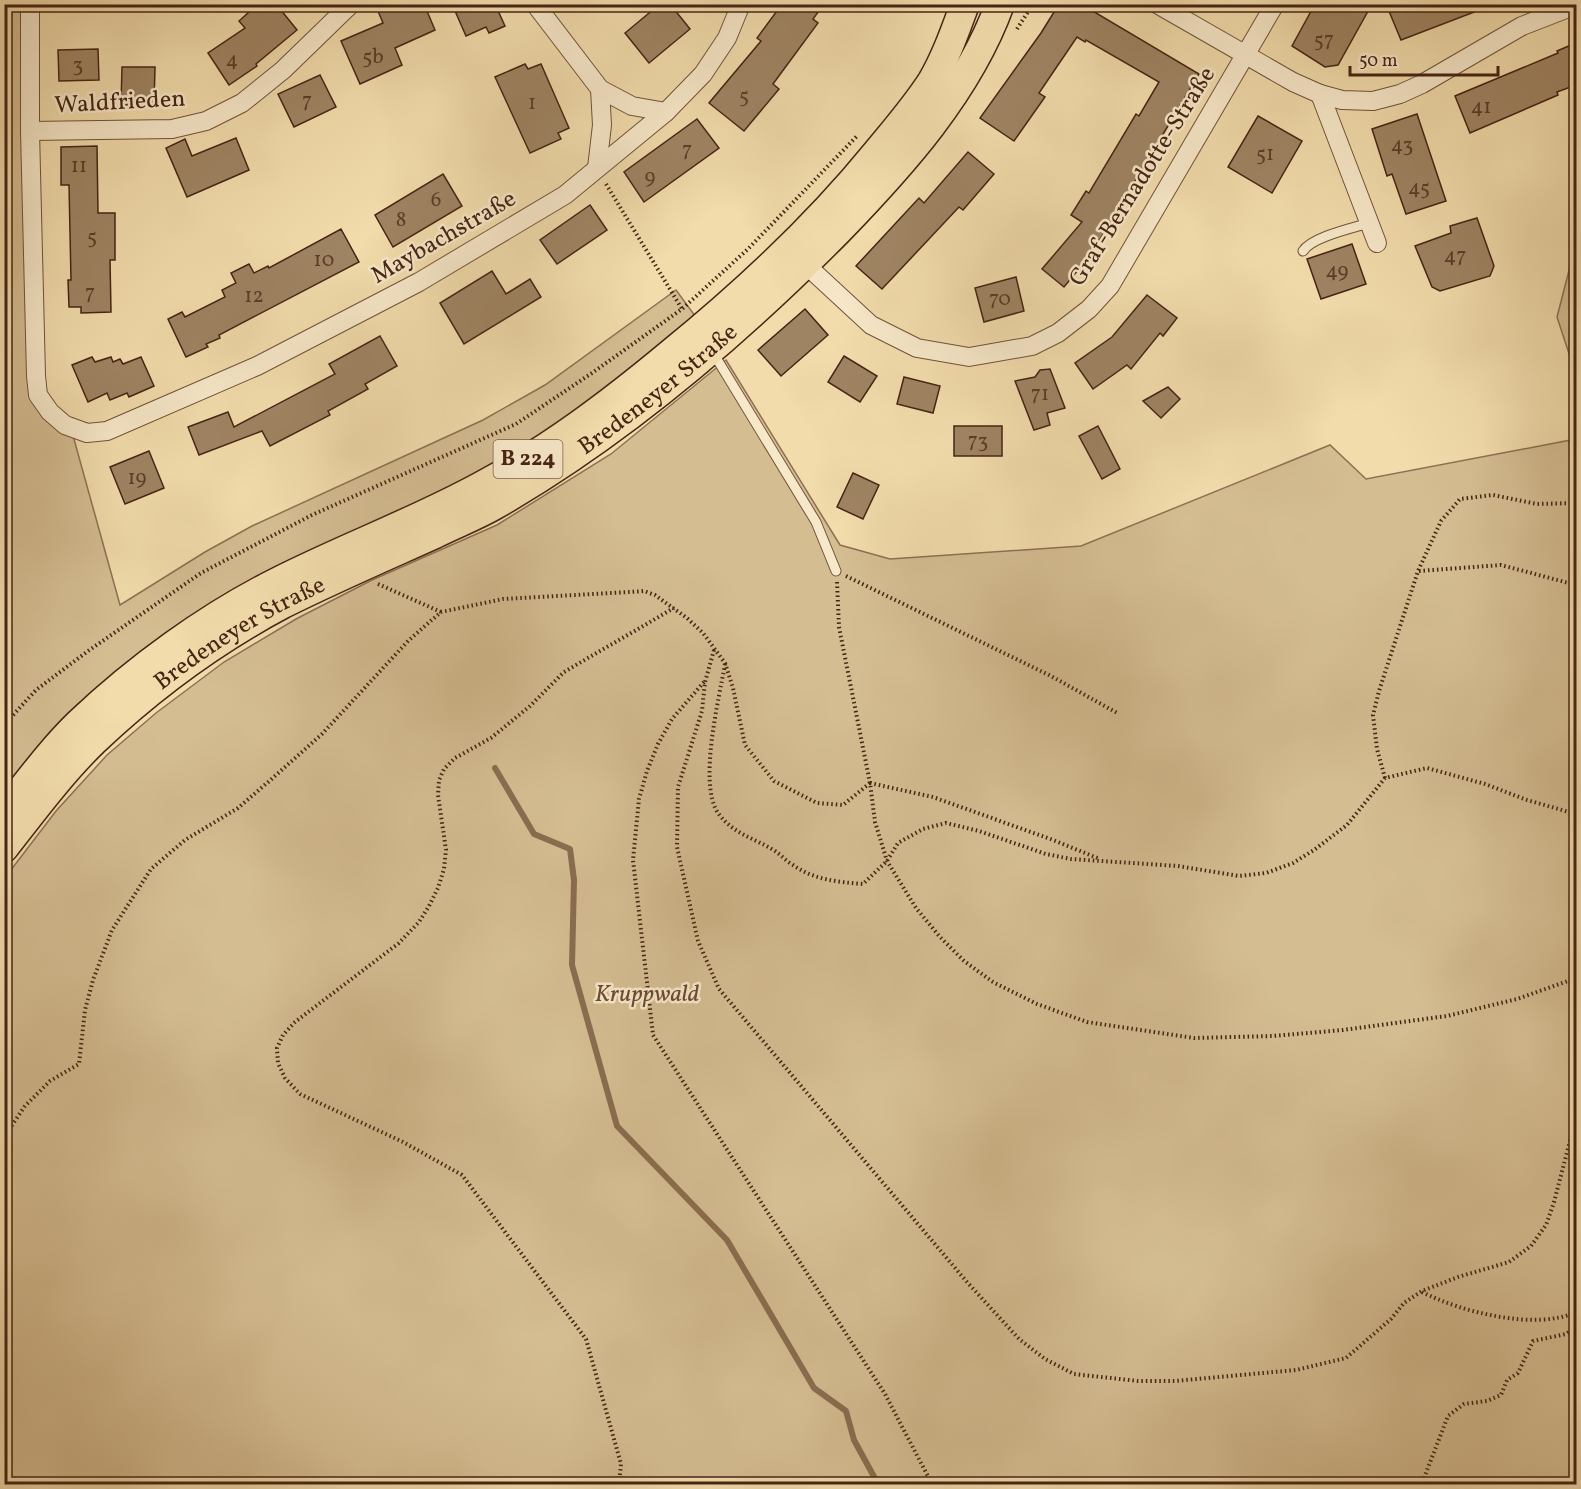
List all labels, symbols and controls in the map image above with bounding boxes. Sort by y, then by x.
house number: 57 [1314,26,1334,55]
scale bar [1350,39,1498,77]
house number: 5b [362,43,384,72]
house number: 4 [226,46,238,75]
text: 50 m [1359,49,1398,74]
house number: 3 [73,51,83,80]
street label: Graf-Bernadotte-Straße [1061,61,1225,293]
house number: 5 [739,82,749,111]
street label: Waldfrieden [54,83,186,123]
house number: 7 [302,87,312,116]
house number: 1 [528,89,536,118]
house number: 41 [1471,93,1491,122]
house number: 43 [1391,131,1413,160]
house number: 7 [682,136,692,165]
house number: 51 [1256,140,1274,169]
house number: 11 [71,152,87,181]
house number: 9 [645,163,656,192]
house number: 45 [1408,174,1430,203]
street label: Maybachstraße [365,183,523,293]
house number: 6 [431,186,441,215]
house number: 8 [396,206,406,235]
house number: 5 [87,223,97,252]
house number: 47 [1444,242,1466,271]
house number: 10 [314,246,334,275]
house number: 49 [1326,257,1349,286]
house number: 7 [85,279,95,308]
house number: 12 [244,282,264,311]
house number: 70 [989,285,1011,314]
street label: Bredeneyer Straße [572,317,746,464]
house number: 71 [1031,380,1049,409]
house number: 73 [968,427,988,456]
road number: B 224 [494,440,562,478]
house number: 19 [127,464,147,493]
street label: Bredeneyer Straße [147,569,331,699]
park label: Kruppwald [595,978,700,1012]

